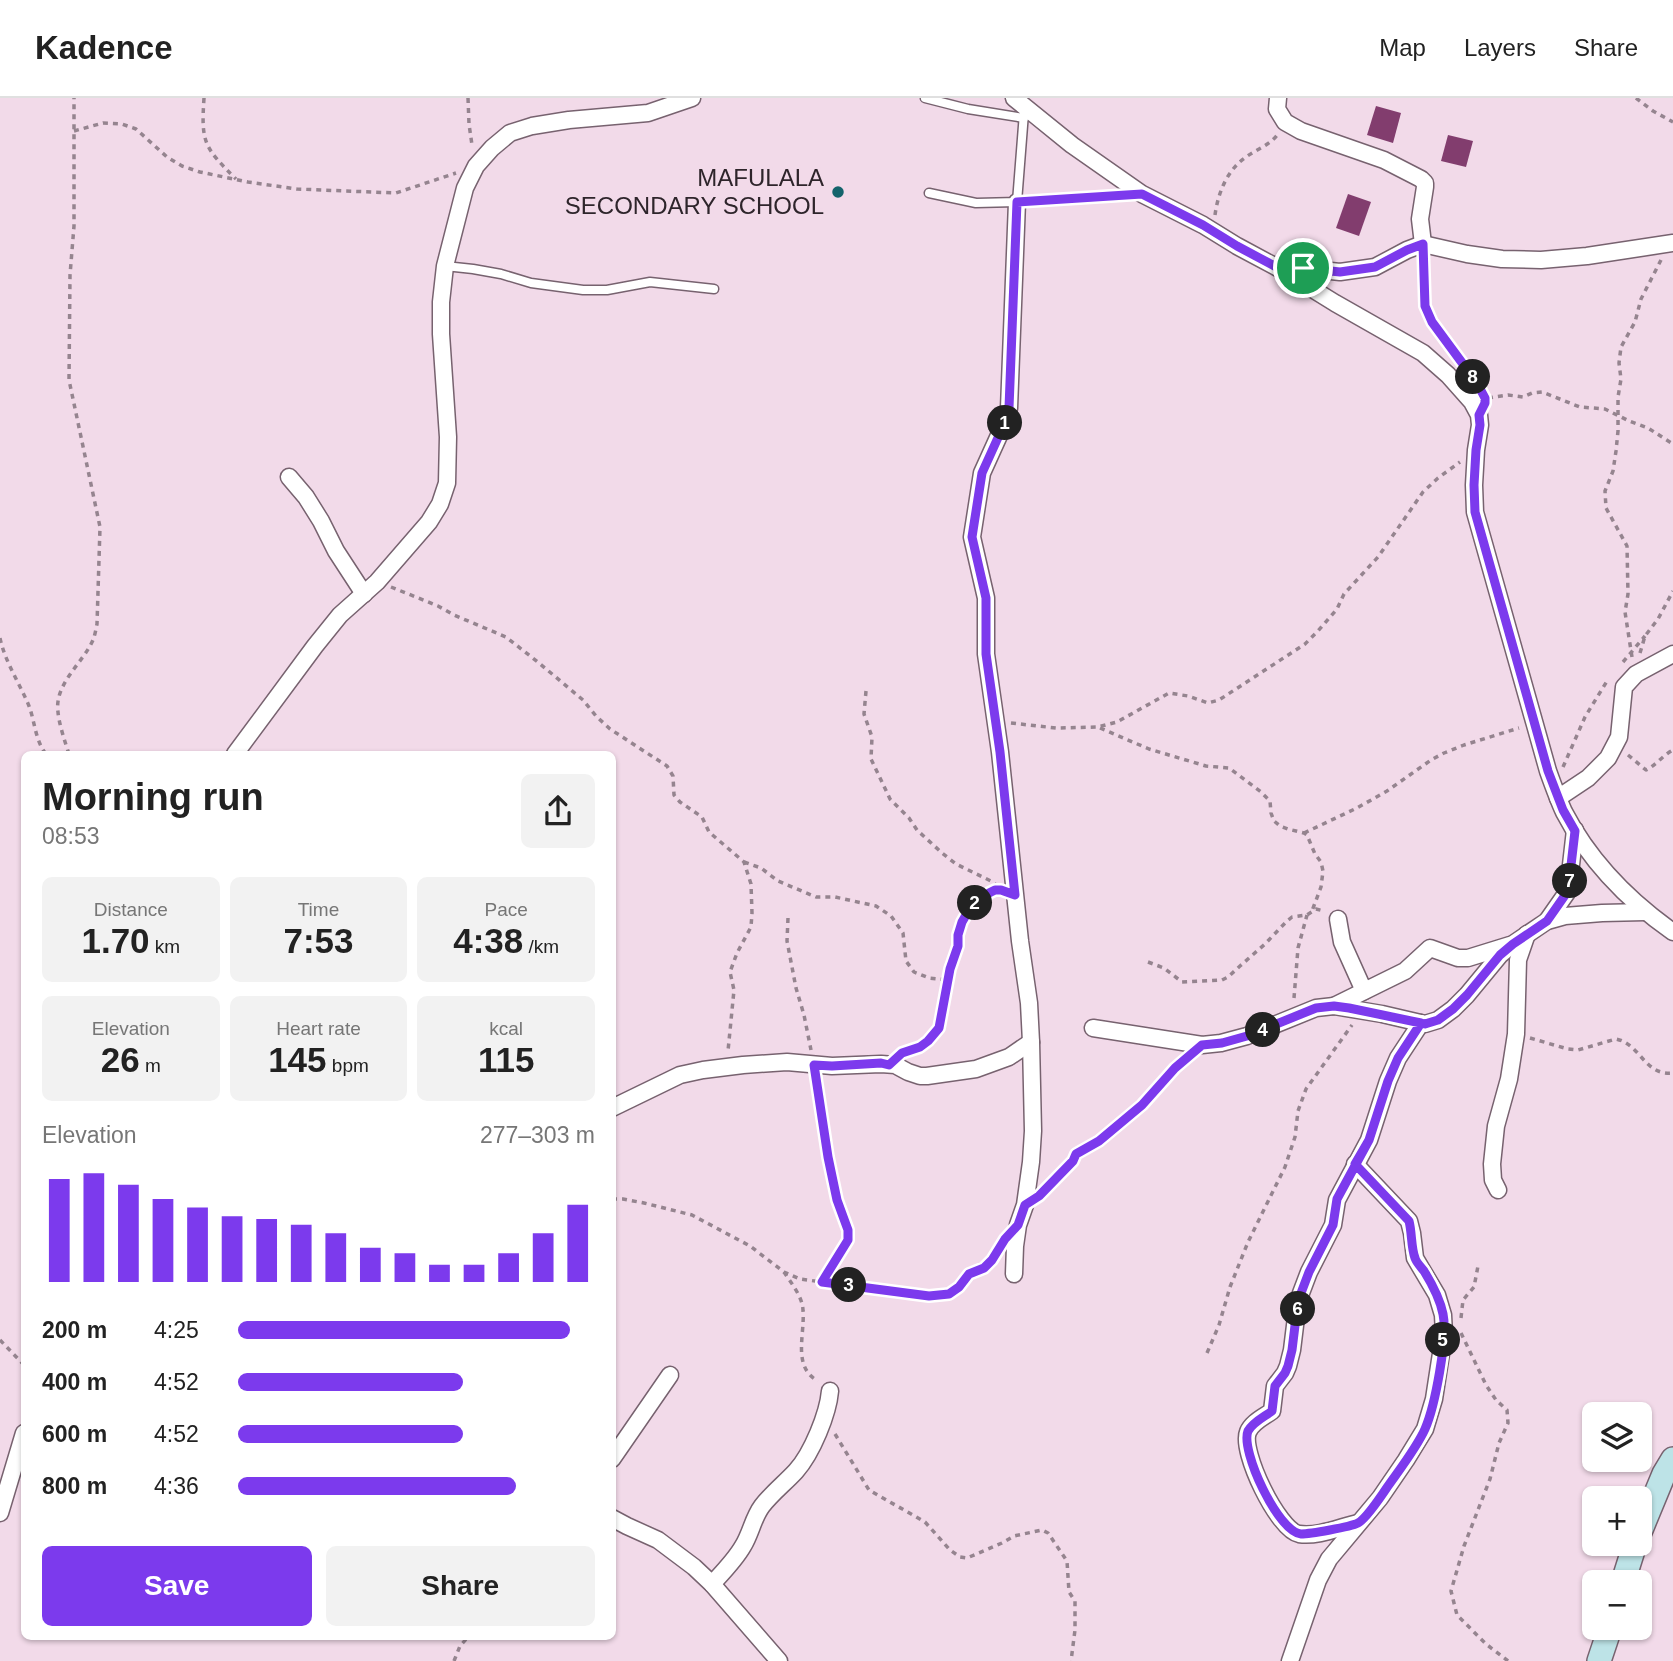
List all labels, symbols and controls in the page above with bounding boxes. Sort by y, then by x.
text: Kadence [35,29,173,66]
text: Map [1379,34,1426,61]
text: Layers [1464,34,1536,61]
text: Share [1574,34,1638,61]
place label: MAFULALA SECONDARY SCHOOL [565,164,824,219]
marker: MAFULALA SECONDARY SCHOOL [830,184,846,200]
pin [1273,238,1333,298]
icon: arrive [1284,249,1322,287]
pin: 8 [1456,360,1490,394]
text: 8 [1467,366,1478,387]
pin: 1 [988,406,1023,440]
text: 1 [999,412,1010,433]
button: share [521,774,595,848]
text: Morning run [42,776,264,818]
text: 08:53 [42,823,100,849]
pin: 7 [1552,864,1588,898]
text: 7 [1564,870,1575,891]
pin: 2 [958,886,992,920]
text: 2 [969,892,980,913]
text: Distance [94,899,168,920]
text: Time [298,899,339,920]
text: Pace [485,899,528,920]
text: 1.70 [81,921,150,960]
text: 7:53 [283,921,354,960]
text: 4:38 [453,921,523,960]
text: km [150,936,180,957]
text: /km [523,936,559,957]
pin: 4 [1246,1012,1280,1048]
text: Elevation [92,1018,170,1039]
text: Heart rate [276,1018,361,1039]
text: kcal [489,1018,523,1039]
text: 4 [1257,1019,1268,1040]
text: 26 [101,1040,140,1079]
text: 145 [268,1040,327,1079]
text: 115 [478,1040,534,1079]
text: m [140,1055,161,1076]
text: bpm [327,1055,369,1076]
text: Elevation [42,1122,137,1148]
text: 277–303 m [480,1122,595,1148]
pin: 3 [832,1268,866,1302]
text: 3 [843,1274,854,1295]
pin: 6 [1280,1292,1316,1326]
text: 6 [1292,1298,1303,1319]
text: 200 m [42,1317,107,1343]
text: 4:25 [154,1317,199,1343]
pin: 5 [1426,1322,1460,1358]
text: 5 [1437,1329,1448,1350]
text: 400 m [42,1369,107,1395]
text: 4:52 [154,1369,199,1395]
map controls [1582,1402,1652,1640]
button: layers [1582,1402,1652,1472]
text: 600 m [42,1421,107,1447]
text: 4:52 [154,1421,199,1447]
text: 800 m [42,1473,107,1499]
text: 4:36 [154,1473,199,1499]
button: + [1582,1486,1652,1556]
button: Save [42,1546,312,1626]
button: Share [326,1546,595,1626]
button: − [1582,1570,1652,1640]

